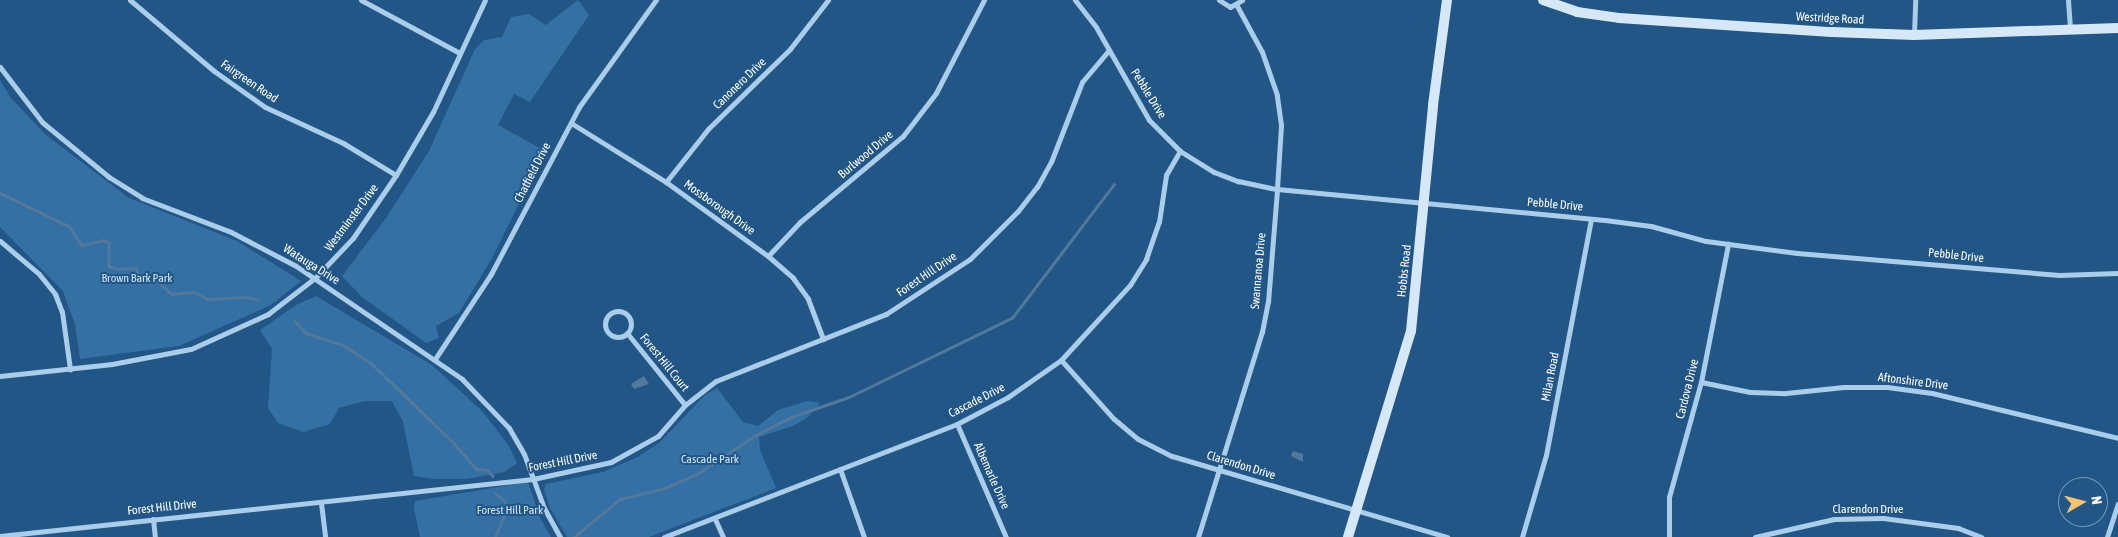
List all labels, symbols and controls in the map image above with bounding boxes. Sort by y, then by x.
street label: Westridge Road [1795,10,1865,28]
street label: Canonero Drive [711,55,769,113]
street label: Fairgreen Road [218,58,280,106]
street label: Pebble Drive [1127,66,1169,122]
street label: Burlwood Drive [836,128,896,182]
street label: Chatfield Drive [512,141,554,205]
street label: Mossborough Drive [681,177,757,239]
street label: Westminster Drive [322,182,382,254]
street label: Pebble Drive [1526,195,1584,215]
street label: Swannanoa Drive [1248,232,1270,310]
street label: Watauga Drive [280,242,342,288]
street label: Hobbs Road [1395,244,1415,298]
street label: Pebble Drive [1927,246,1985,266]
street label: Forest Hill Drive [894,250,960,300]
park label: Brown Bark Park [101,272,173,286]
street label: Forest Hill Court [636,331,692,395]
street label: Milan Road [1539,351,1563,403]
street label: Cardova Drive [1674,358,1702,420]
street label: Aftonshire Drive [1877,371,1949,393]
street label: Cascade Drive [946,381,1008,421]
street label: Albemarle Drive [970,440,1012,512]
street label: Forest Hill Drive [527,448,599,476]
street label: Clarendon Drive [1205,449,1277,483]
park label: Cascade Park [681,453,739,467]
north arrow [2058,477,2108,527]
text: N [2088,495,2105,505]
street label: Forest Hill Drive [127,497,197,519]
street label: Clarendon Drive [1832,503,1904,517]
park label: Forest Hill Park [477,504,543,518]

